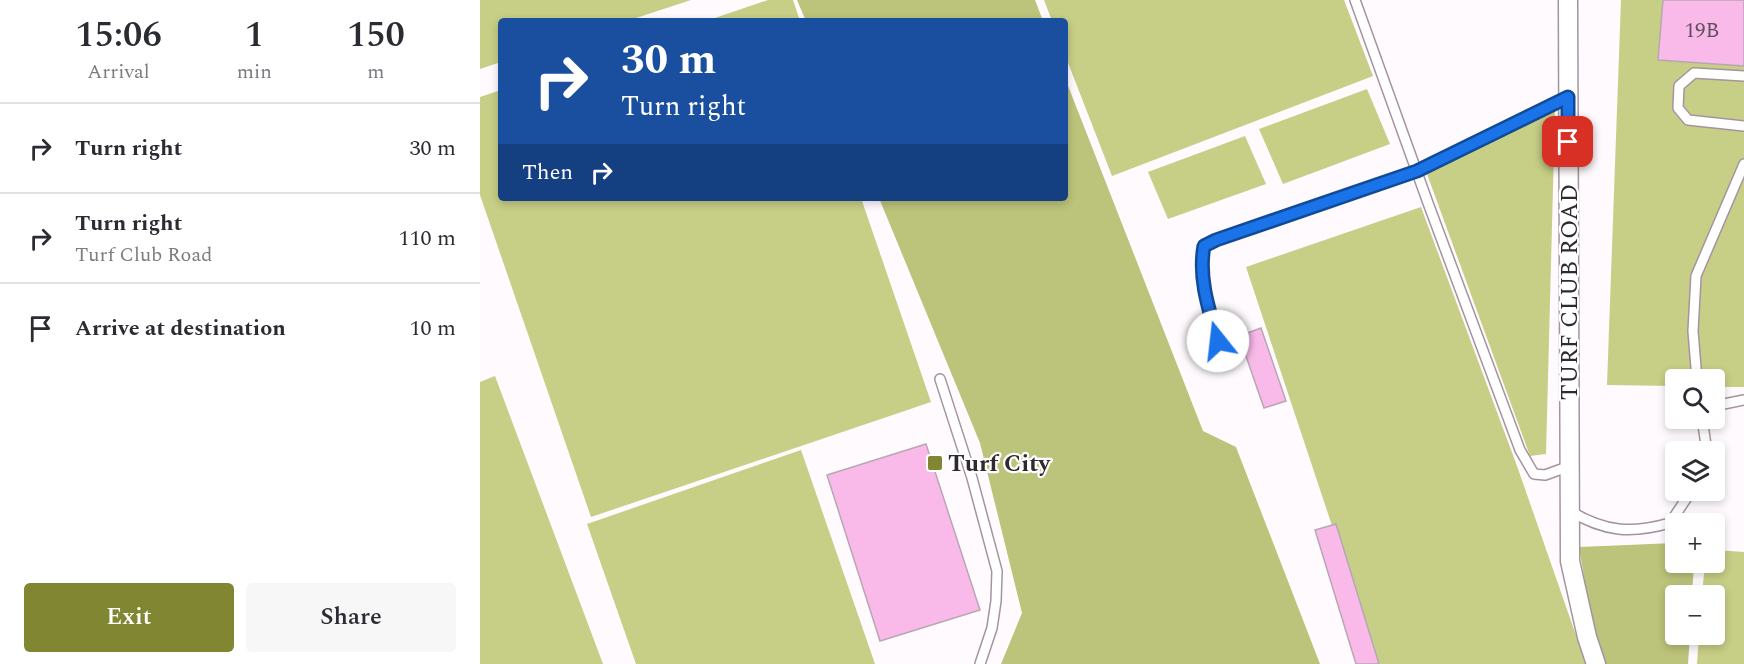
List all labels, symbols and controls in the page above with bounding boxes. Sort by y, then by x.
text: 15:06 [75,8,162,63]
text: 1 [245,8,264,63]
text: 150 [347,8,405,63]
house number: 19B [1685,15,1719,47]
text: 30 m [621,29,716,92]
icon: right [522,42,600,120]
text: Arrival [87,57,150,87]
text: min [237,57,272,87]
text: m [367,57,385,87]
text: Turn right [621,86,746,128]
pin [1542,116,1593,167]
icon: arrive [1551,125,1584,158]
icon: right [24,132,57,165]
text: Turn right [75,132,182,165]
text: 30 m [410,132,456,165]
text: Then [522,156,573,189]
icon: right [585,156,618,189]
street label: TURF CLUB ROAD [1552,184,1588,400]
text: Turn right [75,207,182,240]
icon: right [24,222,57,255]
text: 110 m [399,222,456,255]
text: Turf Club Road [75,240,212,270]
position arrow [1186,309,1250,373]
icon: arrive [24,312,57,345]
text: Arrive at destination [75,312,286,345]
text: 10 m [410,312,456,345]
map controls [1665,369,1725,645]
button: search [1665,369,1725,429]
button: layers [1665,441,1725,501]
place label: Turf City [948,446,1051,482]
marker: Turf City [926,454,944,472]
button: + [1665,513,1725,573]
button: Exit [24,583,234,652]
button: Share [246,583,456,652]
button: − [1665,585,1725,645]

